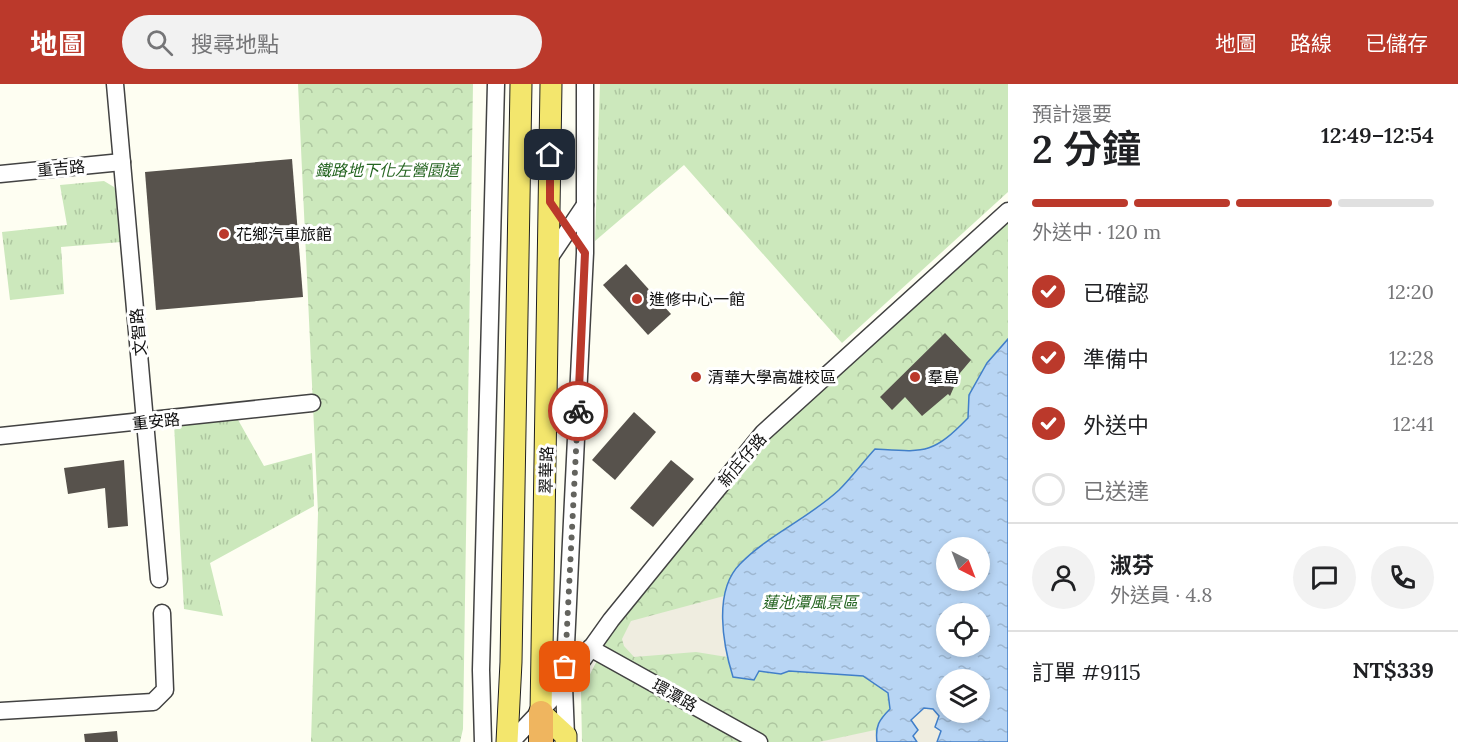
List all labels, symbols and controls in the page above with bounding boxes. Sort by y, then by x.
search box [122,15,542,69]
text: 地圖 [30,26,86,62]
icon: search [143,26,176,59]
text: 搜尋地點 [191,30,279,58]
text: 地圖 [1215,30,1257,57]
text: 路線 [1290,30,1332,57]
text: 已儲存 [1365,30,1428,57]
text: 預計還要 [1032,101,1112,126]
text: 12:49–12:54 [1321,121,1434,149]
text: 2 分鐘 [1032,124,1141,174]
pin [524,129,575,180]
icon: home [533,138,566,171]
street label: 重吉路 [36,156,86,180]
park label: 鐵路地下化左營園道 [315,160,461,180]
text: 外送中 · 120 m [1032,219,1161,244]
place label: 花鄉汽車旅館 [236,224,332,244]
marker: 花鄉汽車旅館 [217,227,231,241]
icon: check [1032,275,1065,308]
text: 已確認 [1083,279,1149,307]
text: 12:20 [1388,279,1434,304]
place label: 進修中心一館 [649,289,745,309]
marker: 進修中心一館 [630,292,644,306]
street label: 文智路 [126,307,150,357]
icon: check [1032,341,1065,374]
text: 準備中 [1083,345,1149,373]
text: 12:28 [1389,345,1434,370]
place label: 清華大學高雄校區 [708,367,836,387]
place label: 羣島 [927,367,959,387]
marker: 清華大學高雄校區 [689,370,703,384]
marker: 羣島 [908,370,922,384]
courier [548,381,608,441]
icon: bike [562,395,595,428]
icon: check [1032,407,1065,440]
street label: 重安路 [131,409,181,433]
text: 外送中 [1083,411,1149,439]
text: 12:41 [1393,411,1434,436]
street label: 新庄仔路 [714,429,770,491]
street label: 翠華路 [536,446,556,494]
text: 已送達 [1083,477,1149,505]
north arrow [936,537,990,591]
map controls [936,537,990,723]
button: person [1032,546,1095,609]
button: chat [1293,546,1356,609]
button: phone [1371,546,1434,609]
text: 淑芬 [1110,551,1154,579]
text: 外送員 · 4.8 [1110,582,1213,607]
park label: 蓮池潭風景區 [762,592,860,612]
button: locate [936,603,990,657]
pin [539,641,590,692]
icon: bag [548,650,581,683]
text: NT$339 [1352,656,1434,684]
text: 訂單 #9115 [1032,658,1141,686]
button: layers [936,669,990,723]
street label: 環潭路 [649,675,701,715]

